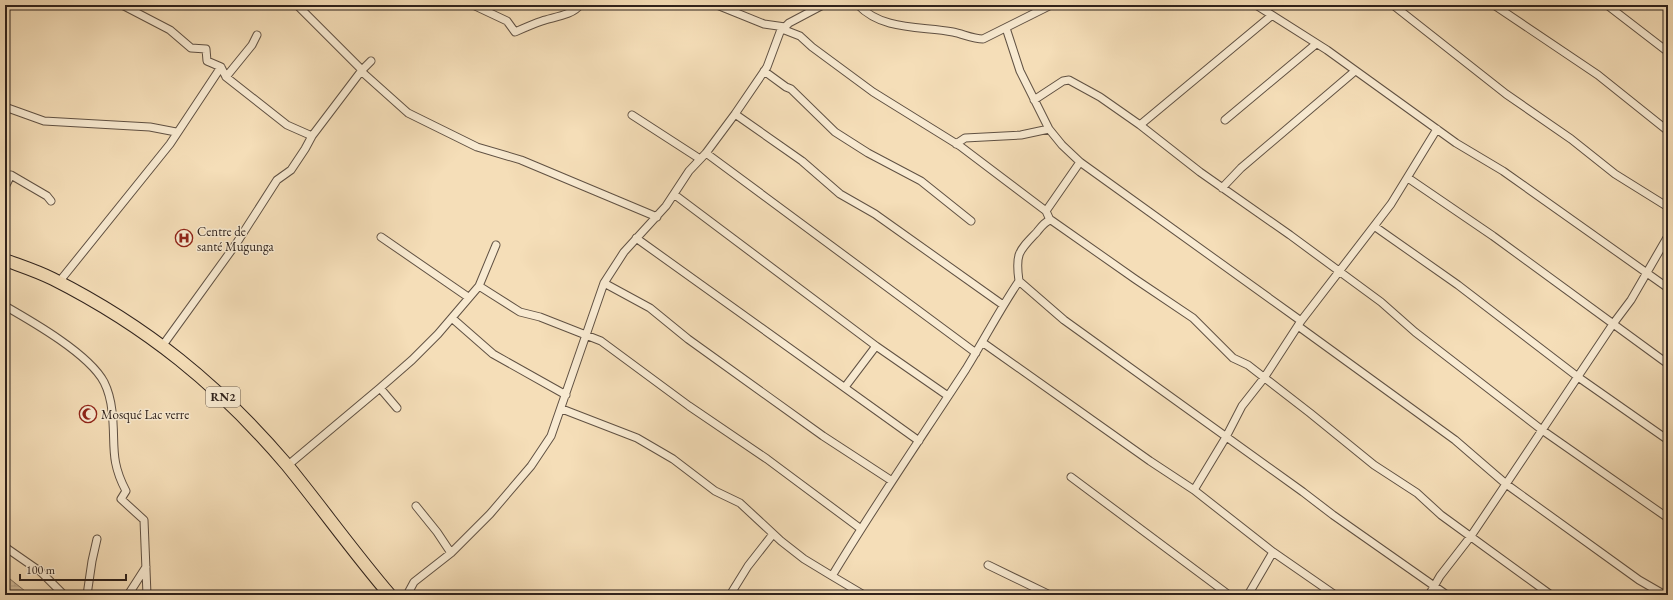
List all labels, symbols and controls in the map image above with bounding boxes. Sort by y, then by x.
place label: Centre de santé Mugunga [197,223,275,255]
hospital icon: Centre de santé Mugunga [174,228,194,248]
road number: RN2 [206,387,240,407]
mosque icon: Mosqué Lac verre [78,404,98,424]
place label: Mosqué Lac verre [101,406,189,423]
scale bar [20,556,126,582]
text: 100 m [26,562,56,578]

